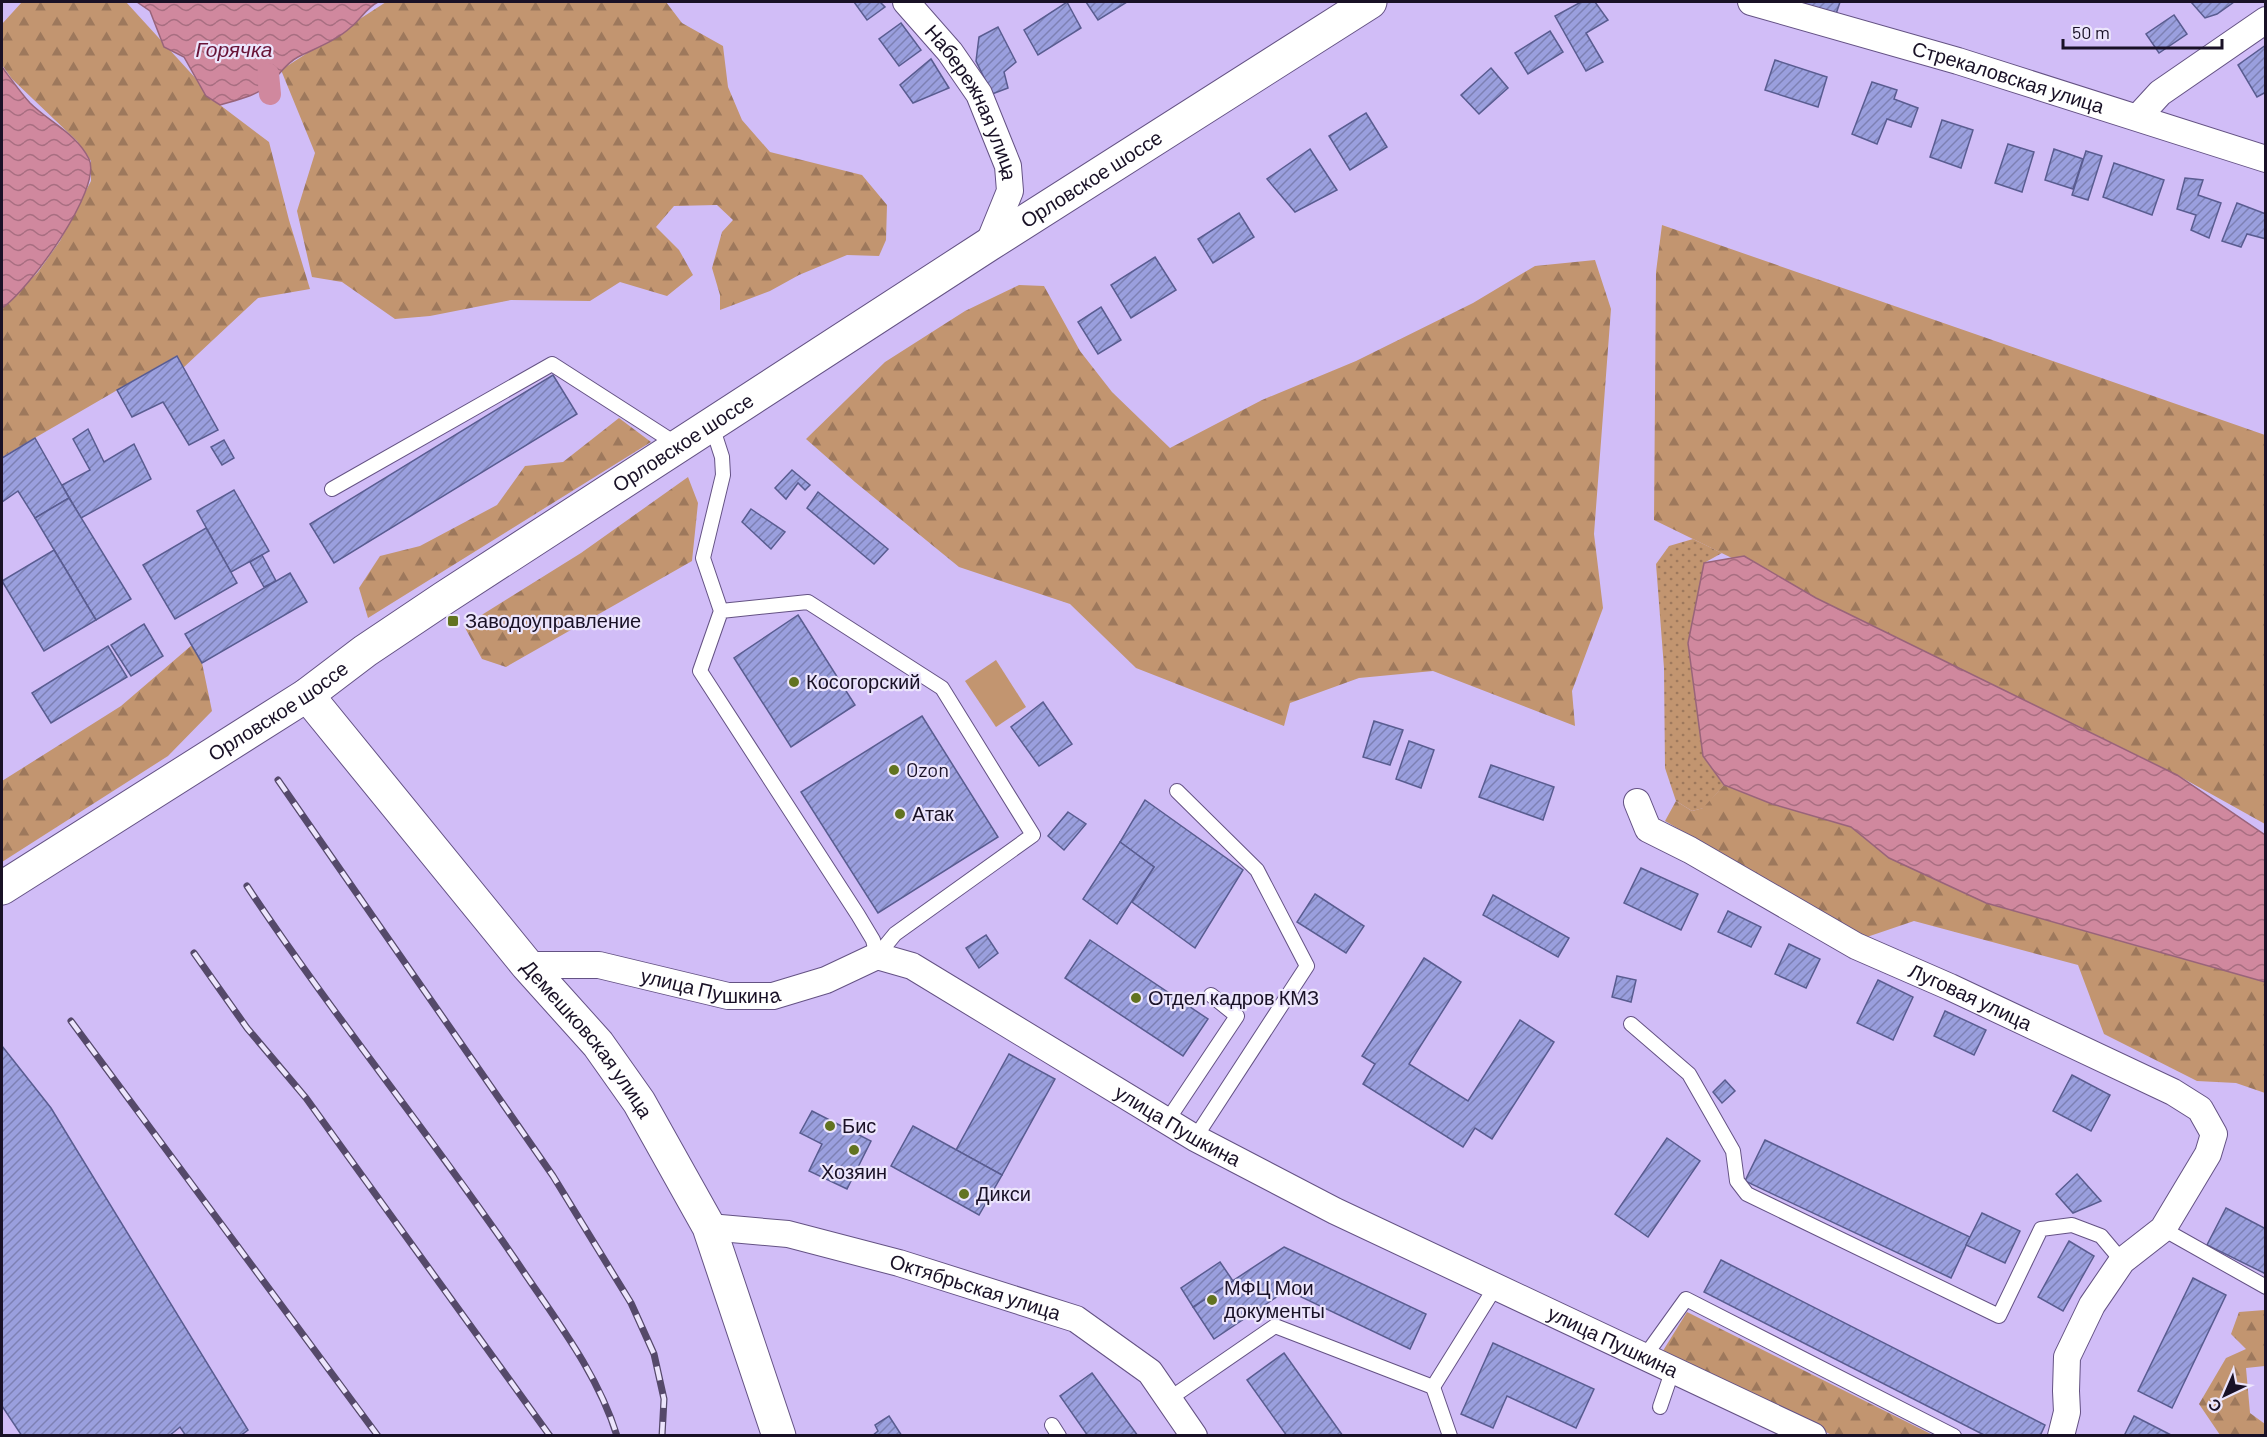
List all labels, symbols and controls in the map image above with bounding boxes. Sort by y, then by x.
scale bar [2063,12,2222,50]
street label: Набережная улица [920,19,1022,182]
text: 50 m [2072,21,2110,43]
water label: Горячка [195,36,273,61]
street label: Стрекаловская улица [1910,36,2108,118]
street label: Орловское шоссе [1016,124,1166,232]
street label: Орловское шоссе [608,388,758,496]
place label: Заводоуправление [465,608,641,632]
marker: Заводоуправление [446,614,460,628]
street label: Орловское шоссе [203,655,352,765]
place label: Косогорский [806,669,920,693]
marker: Косогорский [787,675,801,689]
place label: Ozon [906,757,949,781]
marker: Ozon [887,763,901,777]
place label: Атак [912,801,954,825]
marker: Атак [893,807,907,821]
street label: Демешковская улица [517,955,659,1123]
street label: Луговая улица [1905,958,2037,1035]
street label: улица Пушкина [638,962,784,1008]
place label: Отдел кадров КМЗ [1148,985,1319,1009]
marker: Отдел кадров КМЗ [1129,991,1143,1005]
street label: улица Пушкина [1111,1079,1246,1171]
place label: Бис [842,1113,876,1137]
marker: Бис [823,1119,837,1133]
marker: Хозяин [847,1143,861,1157]
place label: Хозяин [821,1159,887,1183]
place label: Дикси [976,1181,1031,1205]
marker: Дикси [957,1187,971,1201]
street label: Октябрьская улица [888,1248,1065,1325]
place label: МФЦ Мои документы [1224,1275,1325,1322]
marker: МФЦ Мои документы [1205,1293,1219,1307]
street label: улица Пушкина [1544,1300,1683,1382]
north arrow [2195,1365,2255,1425]
text: С [2203,1395,2225,1417]

